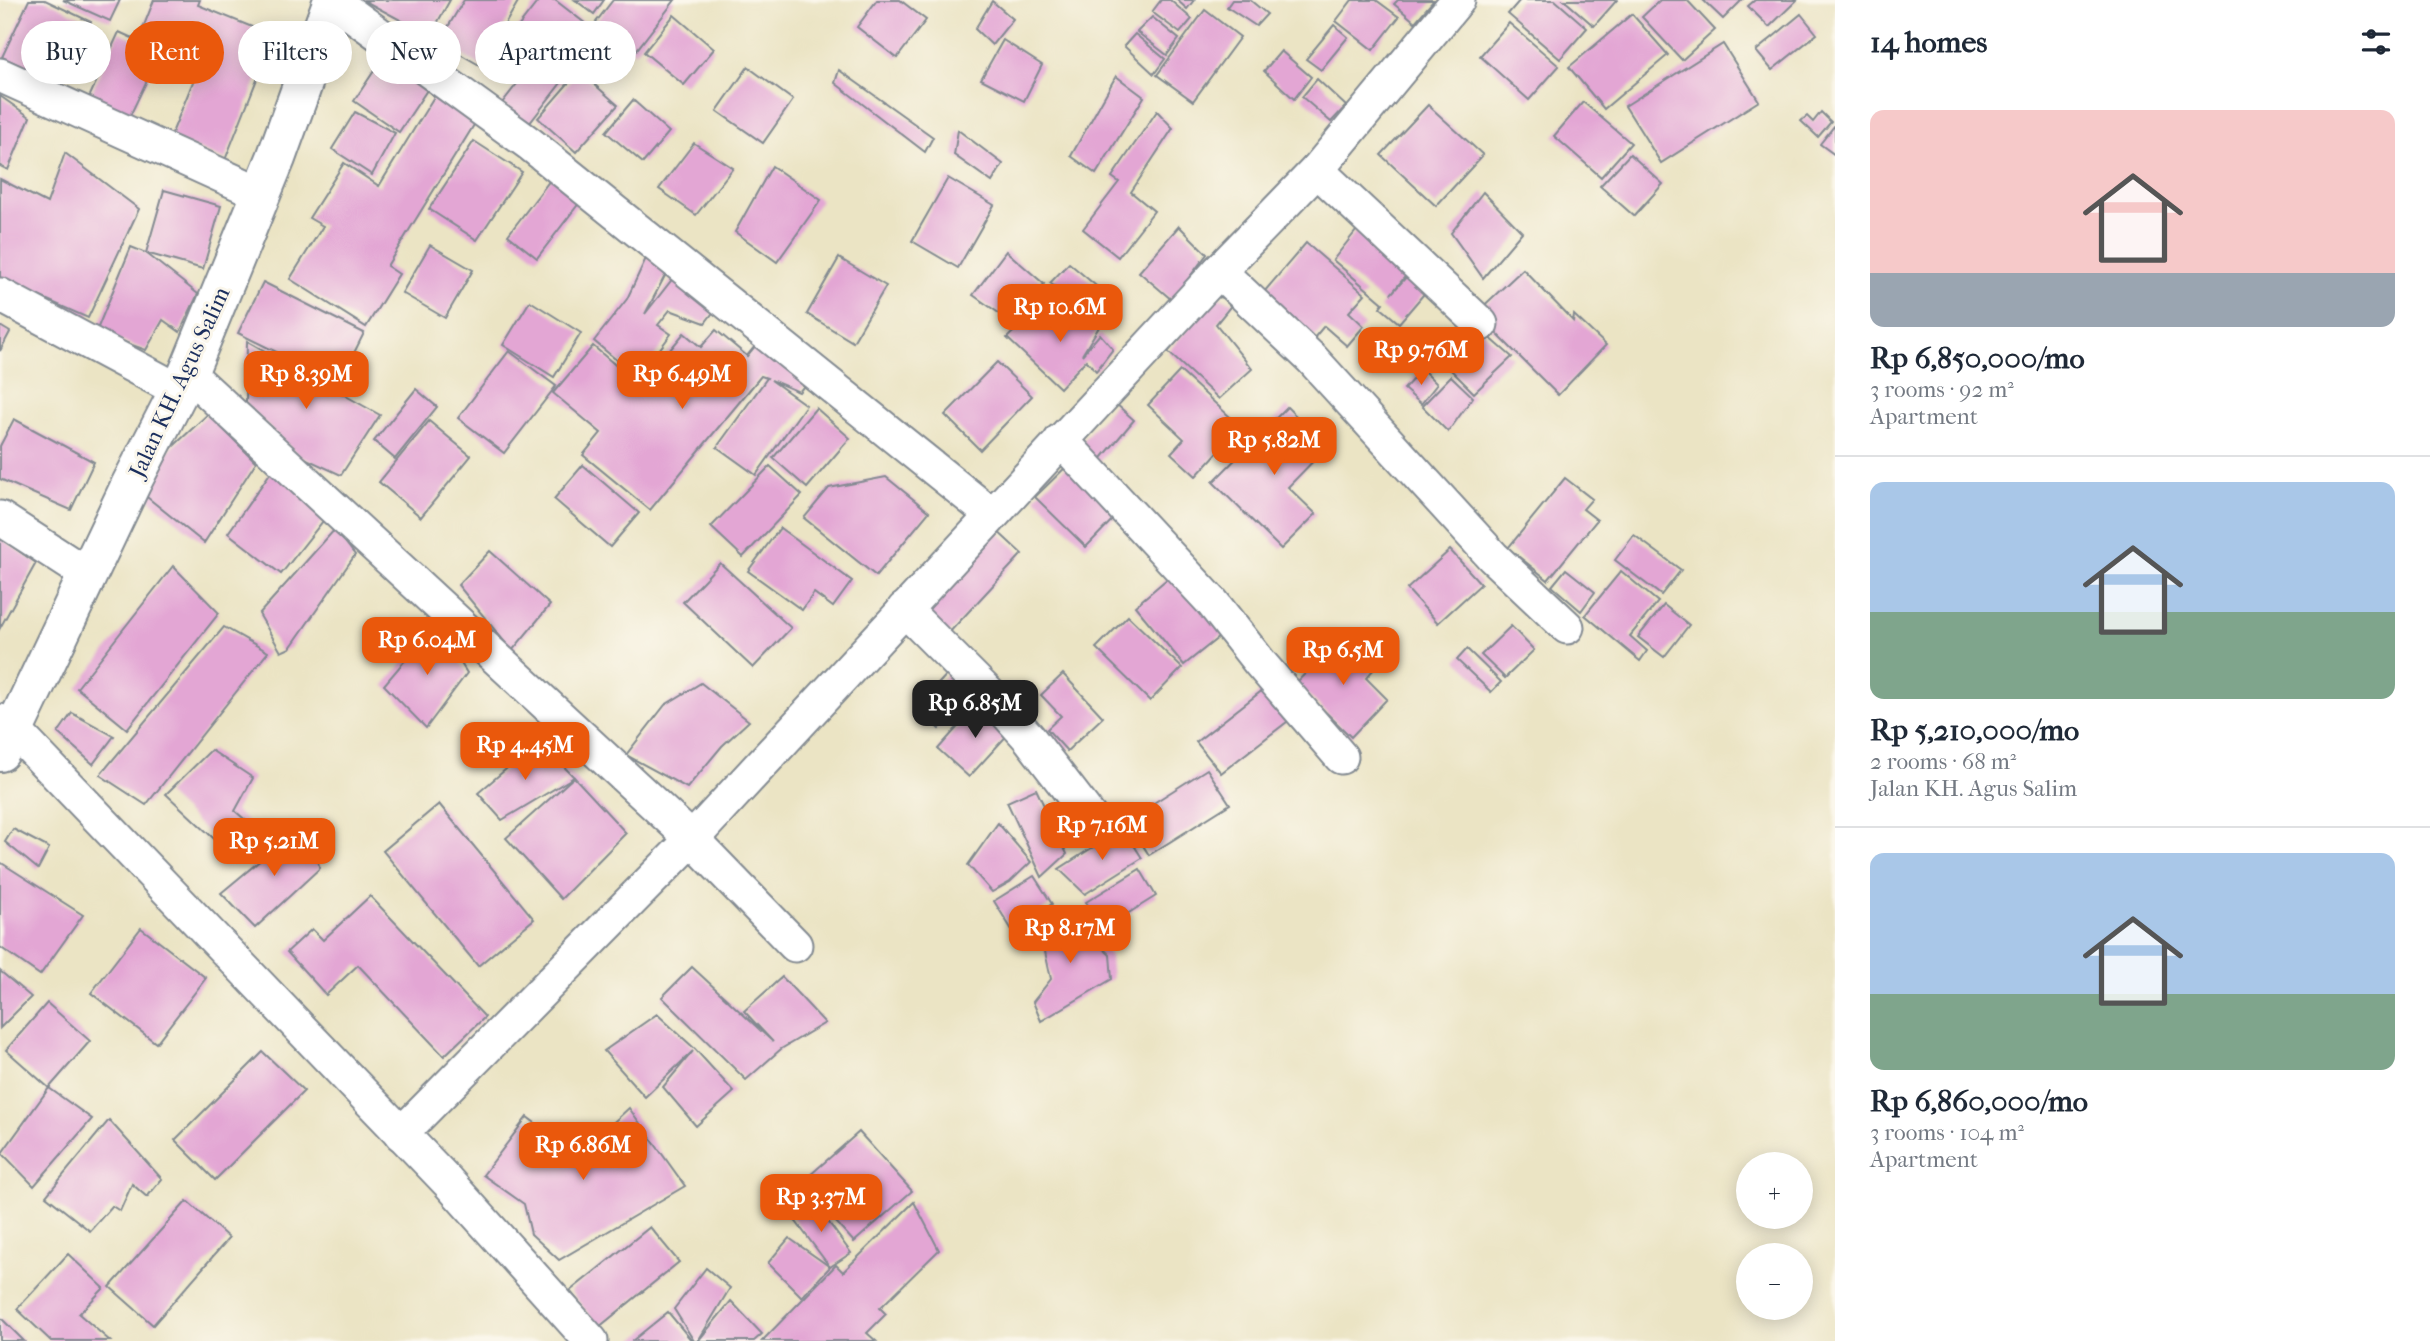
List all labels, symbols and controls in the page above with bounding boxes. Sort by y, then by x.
chip: Buy [21,21,111,84]
chip: Rent [125,21,224,84]
chip: Filters [238,21,352,84]
chip: New [366,21,461,84]
chip: Apartment [475,21,636,84]
icon: filters [2357,23,2395,61]
text: 14 homes [1870,25,1987,60]
icon: home [2070,155,2196,281]
street label: Jalan KH. Agus Salim [123,283,235,484]
pin: Rp 10.6M [988,284,1132,344]
text: Rp 10.6M [1014,293,1106,320]
pin: Rp 9.76M [1349,328,1493,387]
text: Rp 9.76M [1374,336,1468,363]
text: Rp 6,850,000/mo [1870,341,2085,376]
pin: Rp 8.39M [234,352,378,411]
pin: Rp 6.49M [610,352,754,411]
text: Rp 8.39M [260,360,352,387]
text: Rp 6.49M [633,360,731,387]
text: 3 rooms · 92 m² [1870,376,2014,403]
text: Apartment [1870,403,1978,430]
pin: Rp 5.82M [1202,418,1346,477]
text: Rp 5.82M [1228,426,1320,453]
icon: home [2070,527,2196,653]
pin: Rp 6.04M [355,618,499,677]
text: Rp 6.04M [378,626,476,653]
pin: Rp 6.5M [1278,628,1408,687]
text: Rp 6.5M [1302,636,1384,663]
pin: Rp 6.85M [903,680,1047,740]
text: Rp 6.85M [928,689,1022,716]
text: Rp 5,210,000/mo [1870,713,2079,748]
pin: Rp 4.45M [453,722,597,782]
text: Rp 4.45M [476,731,574,758]
text: 2 rooms · 68 m² [1870,748,2016,775]
text: Jalan KH. Agus Salim [1870,775,2077,802]
pin: Rp 7.16M [1030,802,1174,862]
text: Rp 7.16M [1057,811,1147,838]
pin: Rp 5.21M [202,818,346,878]
text: Rp 5.21M [229,827,319,854]
icon: home [2070,898,2196,1024]
pin: Rp 8.17M [998,906,1142,965]
text: Rp 8.17M [1025,914,1115,941]
text: Rp 6,860,000/mo [1870,1084,2088,1119]
text: 3 rooms · 104 m² [1870,1119,2024,1146]
pin: Rp 6.86M [511,1122,655,1182]
text: Rp 6.86M [535,1131,631,1158]
text: Apartment [1870,1146,1978,1173]
map controls [1736,1152,1813,1320]
button: + [1736,1152,1813,1229]
pin: Rp 3.37M [749,1174,893,1234]
text: Rp 3.37M [776,1183,866,1210]
button: − [1736,1243,1813,1320]

